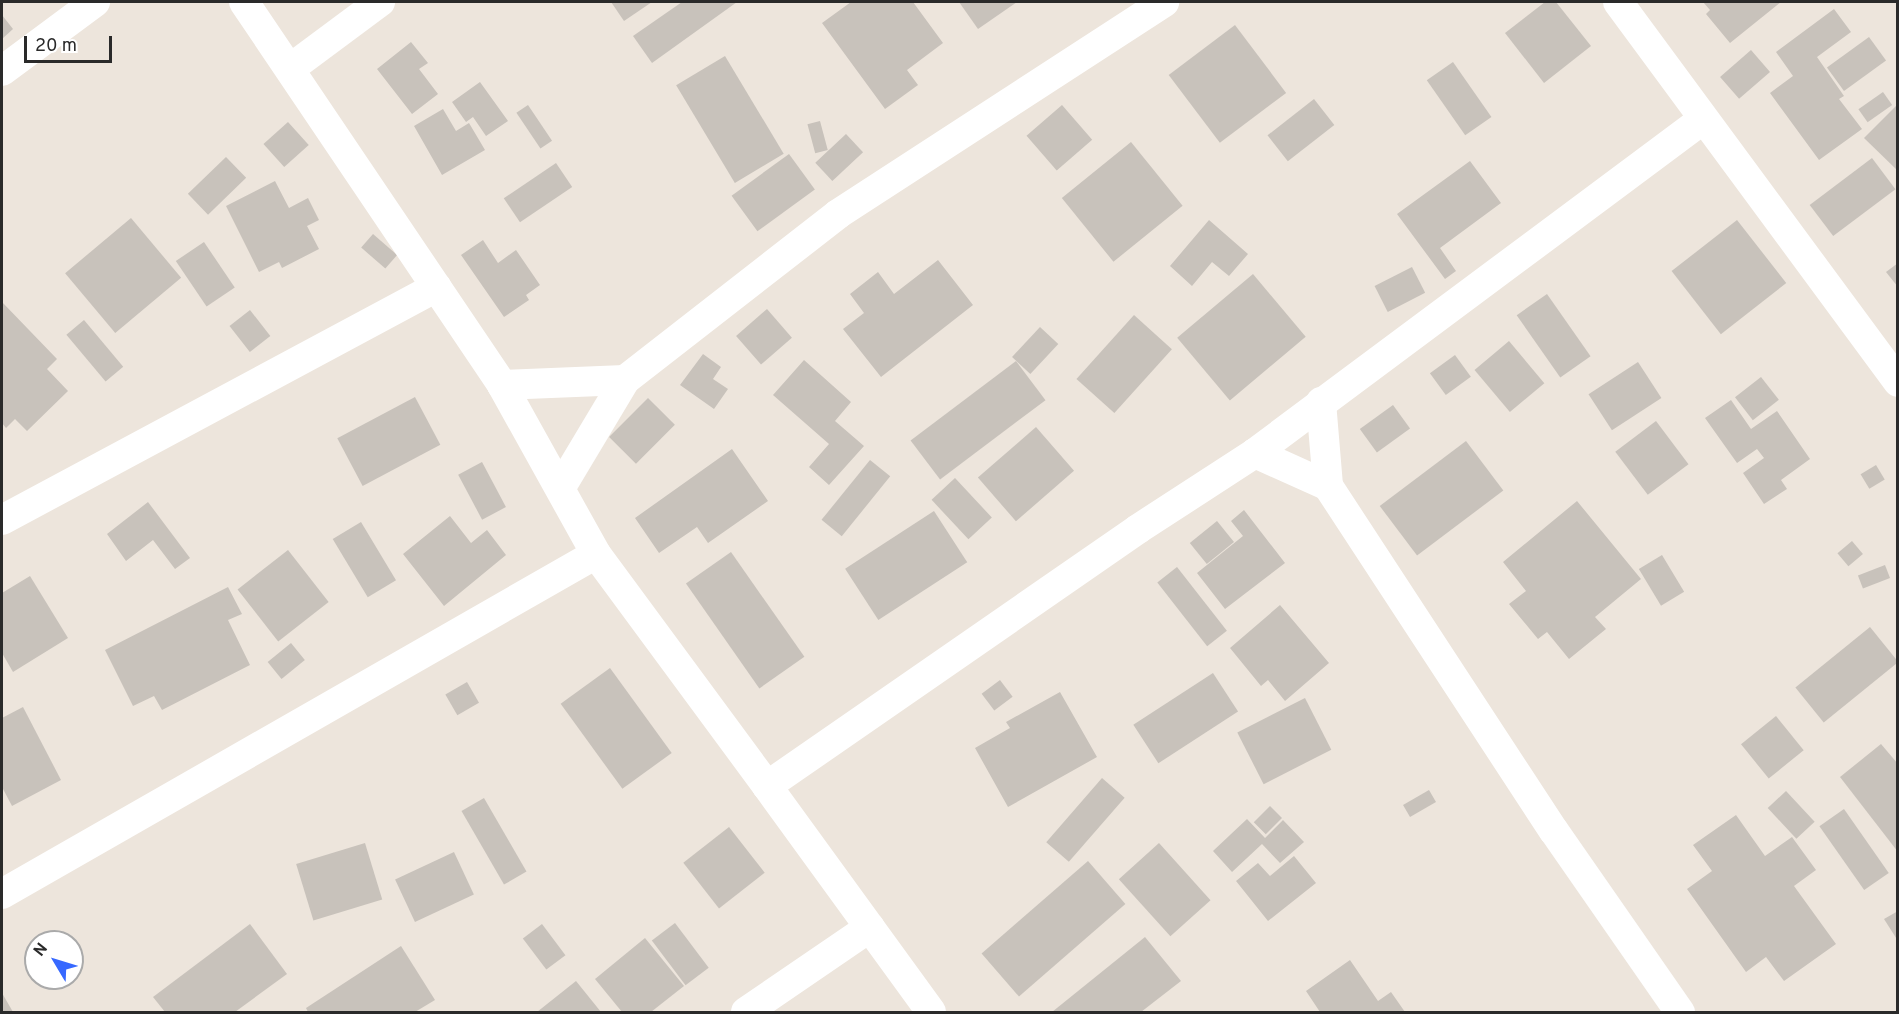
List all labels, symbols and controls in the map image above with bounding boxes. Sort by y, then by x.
scale bar [27,24,116,62]
text: 20 m [35,35,77,58]
north arrow [24,930,84,990]
text: N [30,939,53,961]

